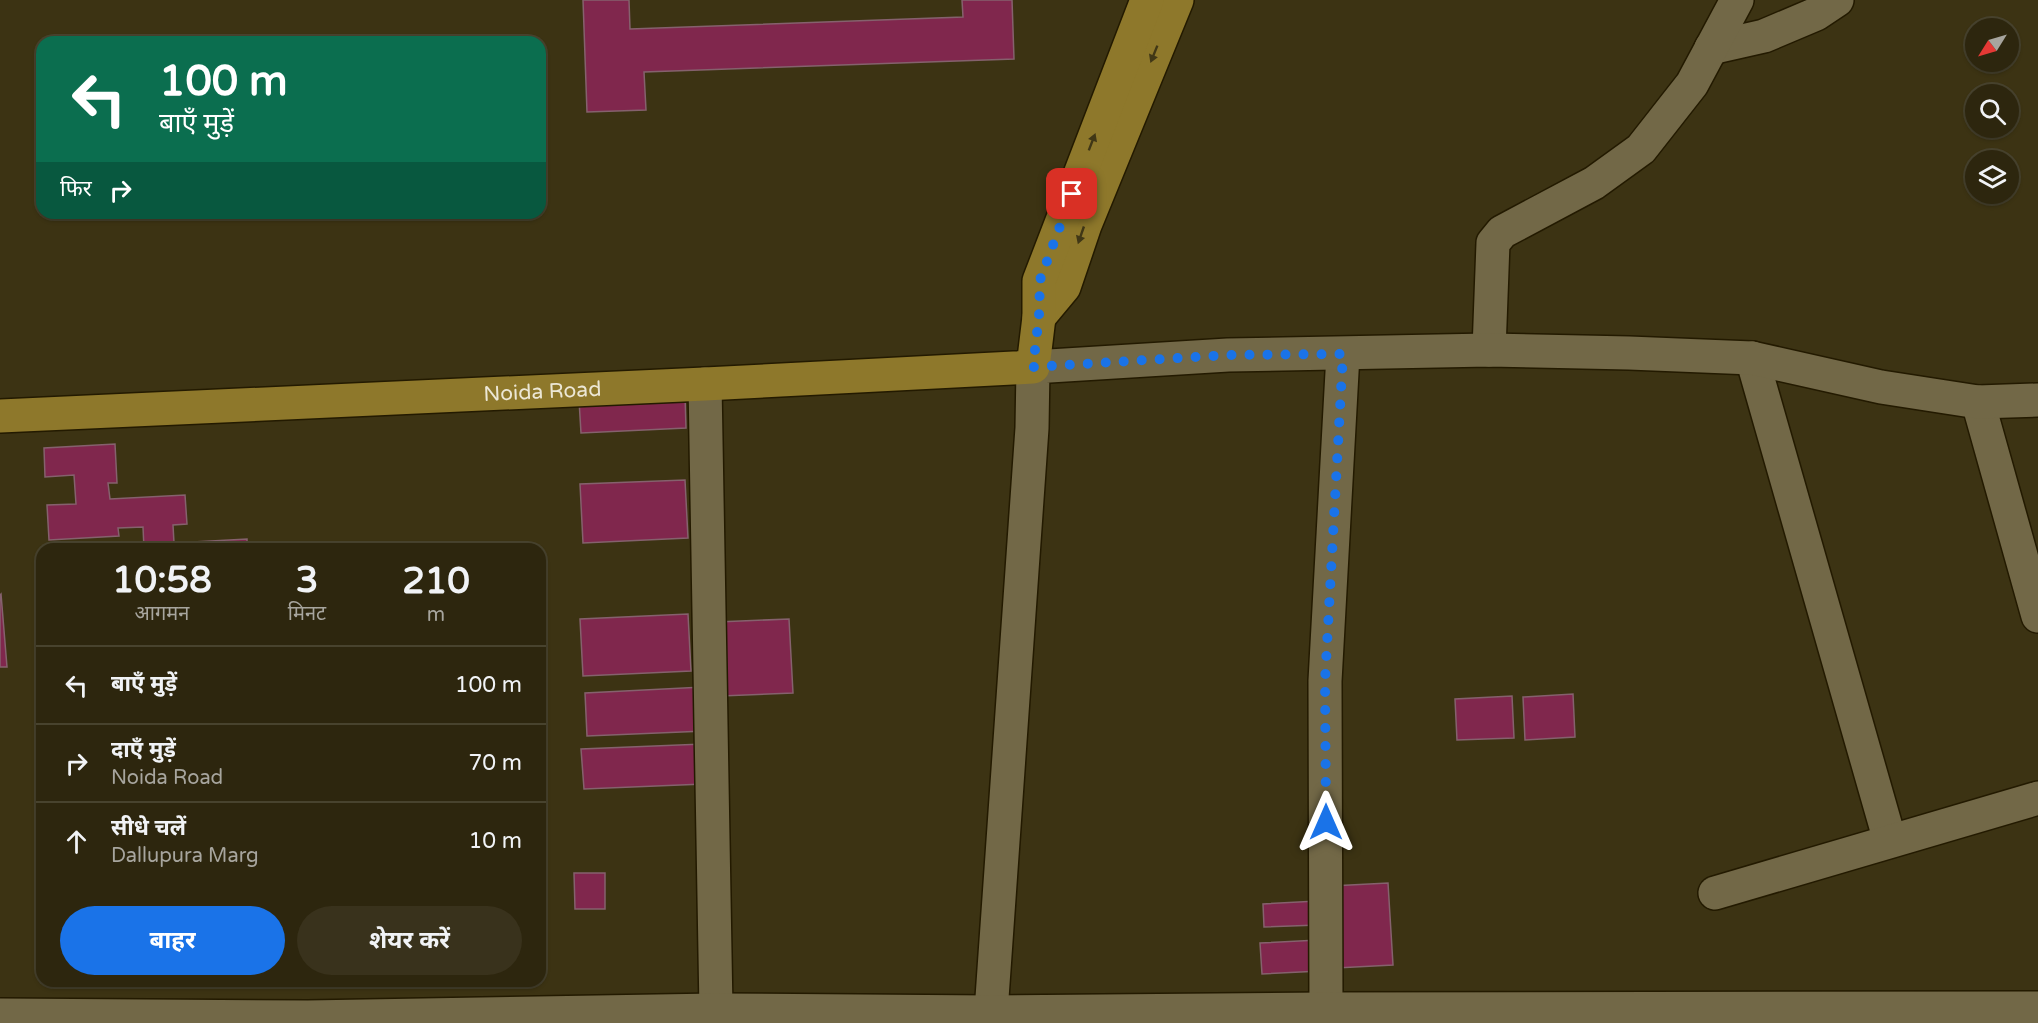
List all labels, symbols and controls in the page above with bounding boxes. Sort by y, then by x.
north arrow [1965,18,2019,72]
map controls [1965,18,2019,204]
one-way arrow [1149,45,1158,63]
text: 100 m [159,56,288,107]
icon: left [60,60,138,138]
button: search [1965,84,2019,138]
text: बाएँ मुड़ें [159,107,234,140]
one-way arrow [1088,133,1098,151]
button: layers [1965,150,2019,204]
pin [1046,168,1097,219]
icon: right [104,174,137,207]
text: फिर [60,176,92,202]
icon: arrive [1055,177,1088,210]
one-way arrow [1076,226,1086,244]
street label: Noida Road [483,376,602,407]
text: 10:58 [112,559,212,602]
text: 3 [296,559,318,602]
text: 210 [402,560,470,603]
text: आगमन [135,602,189,626]
text: मिनट [288,602,326,626]
text: m [427,603,445,627]
icon: left [60,669,93,702]
text: बाएँ मुड़ें [111,671,177,697]
text: 100 m [455,672,522,698]
text: दाएँ मुड़ें [111,737,176,763]
icon: right [60,747,93,780]
text: 70 m [468,750,522,776]
text: Noida Road [111,766,223,790]
position arrow [1294,790,1358,854]
text: सीधे चलें [111,815,186,841]
icon: ahead [60,825,93,858]
text: 10 m [468,828,522,854]
text: Dallupura Marg [111,844,259,868]
button: बाहर [60,906,285,975]
button: शेयर करें [297,906,522,975]

